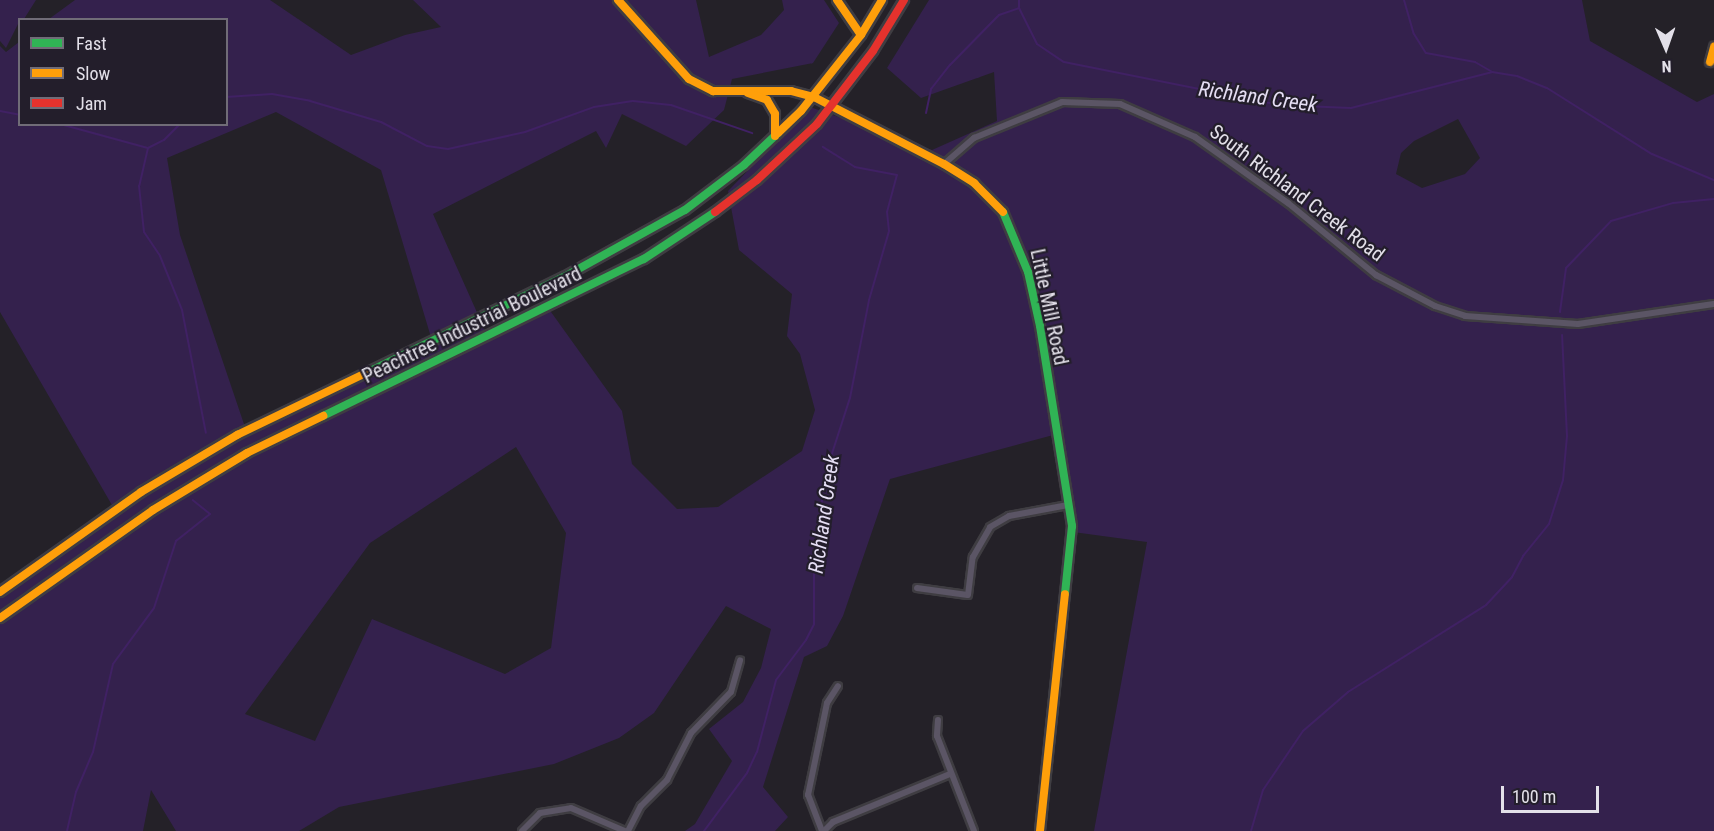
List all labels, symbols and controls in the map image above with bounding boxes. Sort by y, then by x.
legend [18,18,228,126]
north arrow [1636,18,1696,78]
text: Fast [76,33,107,54]
text: N [1661,57,1672,76]
text: Slow [76,63,110,84]
water label: Richland Creek [1197,76,1319,118]
text: Jam [76,93,107,114]
street label: South Richland Creek Road [1205,119,1389,267]
street label: Little Mill Road [1025,247,1073,367]
street label: Peachtree Industrial Boulevard [358,261,586,389]
water label: Richland Creek [803,453,845,575]
scale bar [1504,774,1602,812]
text: 100 m [1512,786,1556,807]

